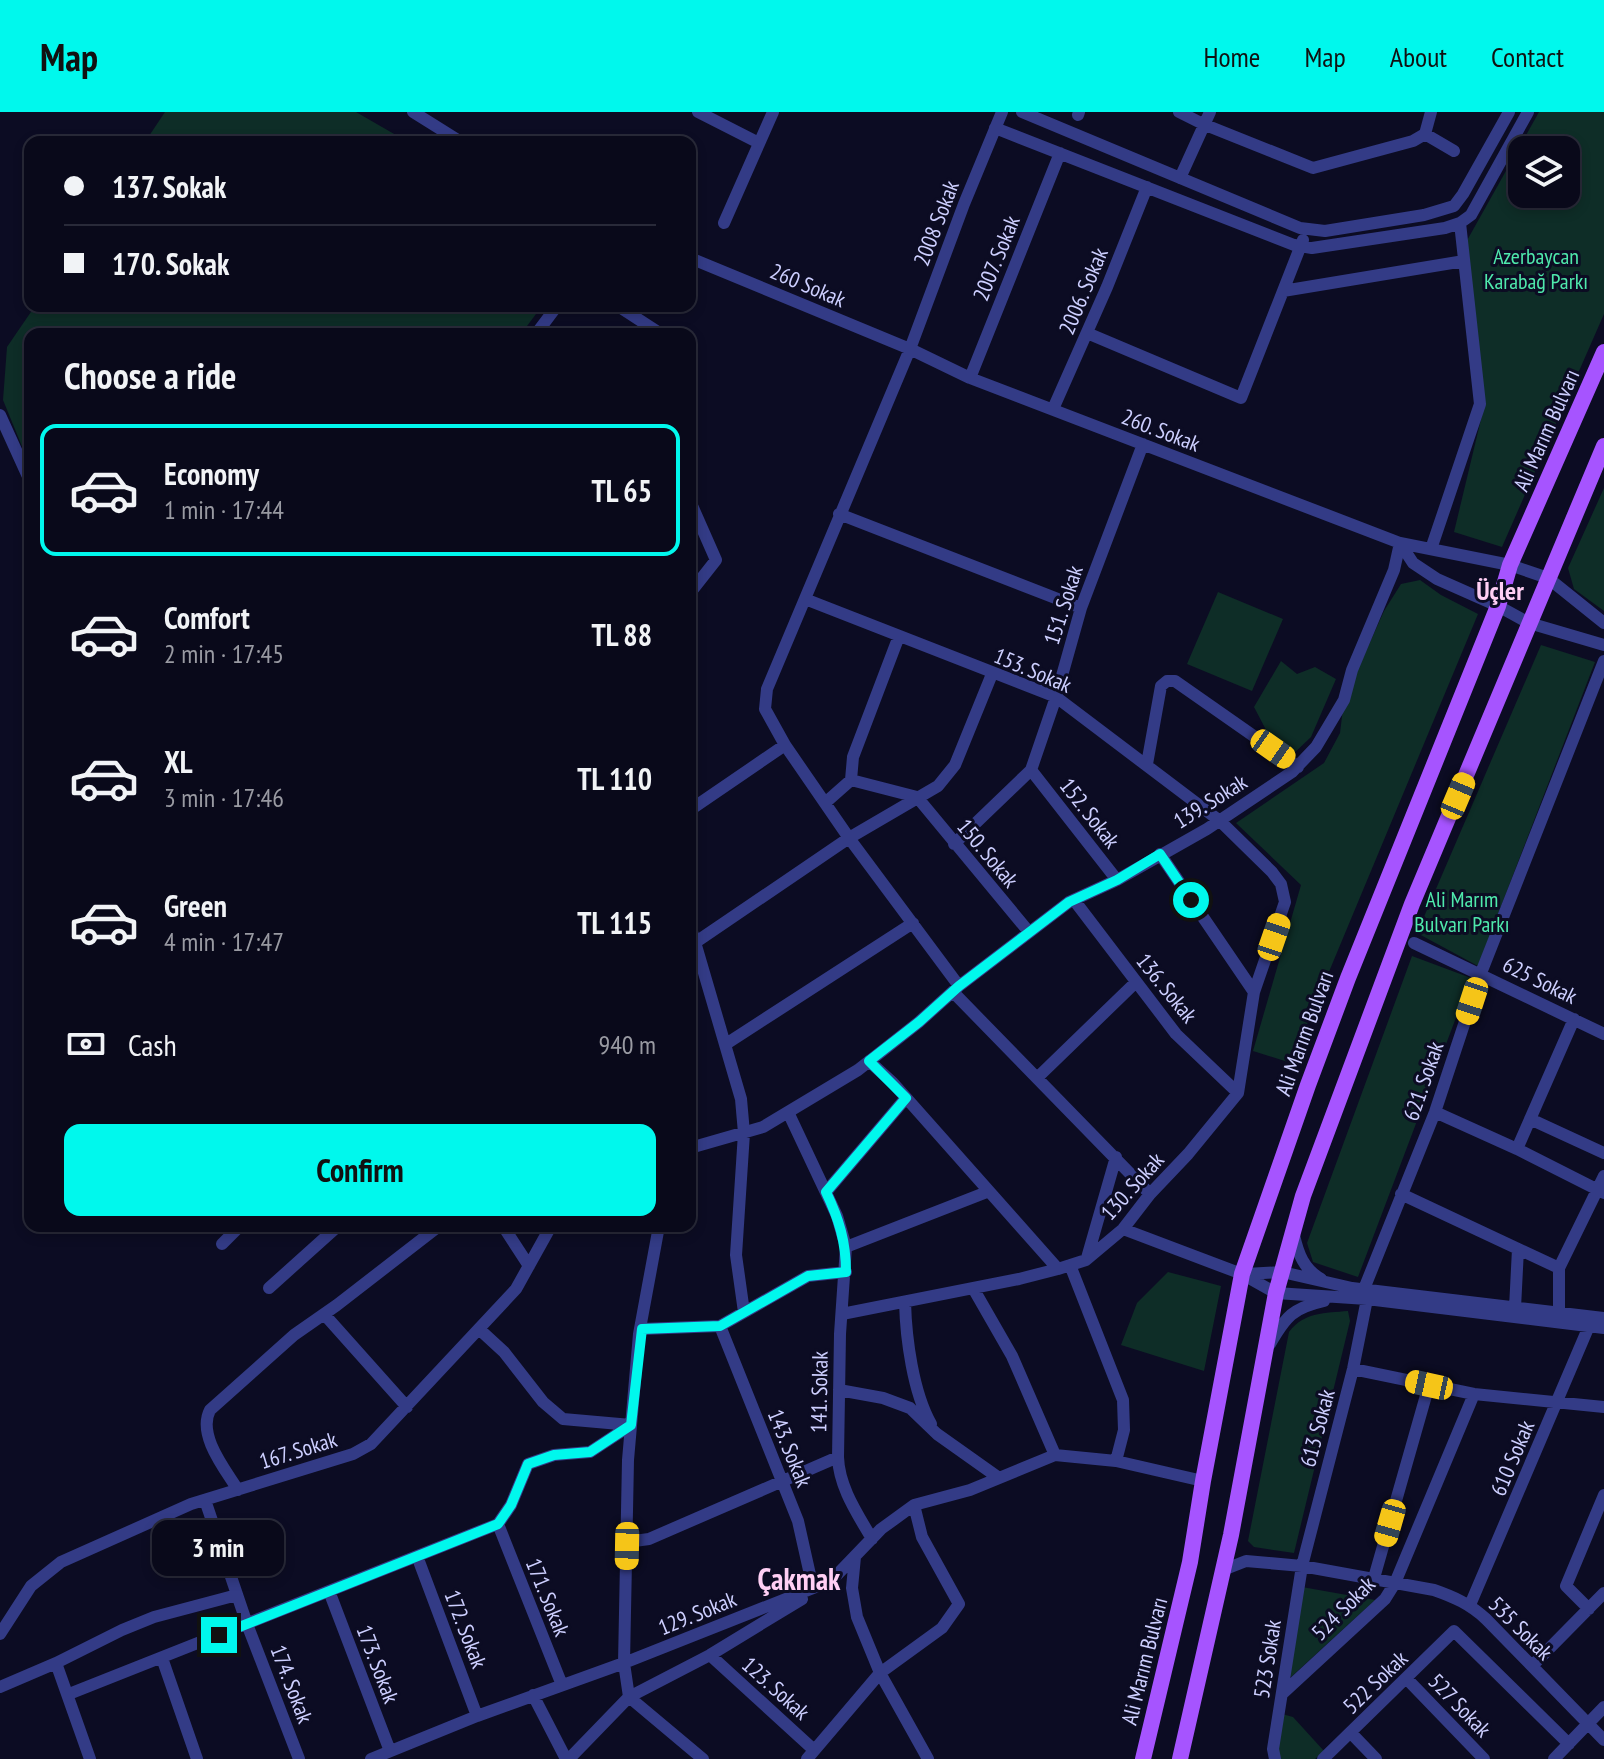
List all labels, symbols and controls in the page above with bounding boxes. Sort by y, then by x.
text: Map [40,32,98,81]
text: Home [1204,38,1260,75]
text: Map [1304,38,1346,75]
text: About [1390,38,1447,75]
text: Contact [1491,38,1564,75]
map controls [1508,136,1580,208]
button: layers [1508,136,1580,208]
text: 137. Sokak [112,167,226,206]
street label: 2008 Sokak [907,176,965,270]
street label: 2007. Sokak [966,211,1026,305]
park label: Azerbaycan Karabağ Parkı [1484,242,1588,295]
street label: 2006. Sokak [1052,243,1114,339]
text: 170. Sokak [112,244,229,283]
street label: 260 Sokak [766,257,850,314]
text: Choose a ride [64,352,236,399]
street label: Ali Marım Bulvarı [1507,365,1585,495]
street label: 260. Sokak [1118,402,1205,458]
icon: car [68,454,140,526]
text: Economy [164,454,259,493]
text: TL 65 [592,471,652,510]
text: 1 min · 17:44 [164,493,284,526]
street label: 151. Sokak [1037,561,1089,648]
district label: Üçler [1476,574,1524,607]
icon: car [68,598,140,670]
text: Comfort [164,598,250,637]
text: TL 88 [592,615,652,654]
text: 2 min · 17:45 [164,637,284,670]
street label: 153. Sokak [990,641,1076,699]
car [1246,725,1300,773]
icon: car [68,742,140,814]
text: XL [164,742,193,781]
text: TL 110 [577,759,652,798]
street label: 139. Sokak [1168,767,1252,835]
car [1438,769,1478,823]
street label: 152. Sokak [1054,772,1126,854]
text: 3 min · 17:46 [164,781,284,814]
street label: 150. Sokak [951,813,1025,894]
route start [1173,882,1209,918]
park label: Ali Marım Bulvarı Parkı [1414,885,1510,938]
icon: car [68,886,140,958]
text: Green [164,886,227,925]
text: TL 115 [577,903,652,942]
car [1255,910,1293,964]
text: 4 min · 17:47 [164,925,284,958]
street label: 136. Sokak [1130,947,1204,1029]
street label: 625 Sokak [1498,950,1582,1010]
street label: Ali Marım Bulvarı [1268,967,1340,1099]
car [1453,974,1491,1028]
icon: cash [64,1022,108,1066]
text: Cash [128,1025,177,1064]
text: 940 m [598,1028,656,1061]
street label: 621. Sokak [1396,1037,1450,1124]
button: Confirm [64,1124,656,1216]
street label: 130. Sokak [1094,1146,1170,1226]
street label: 141. Sokak [804,1350,834,1433]
car [1403,1368,1455,1402]
street label: 613 Sokak [1293,1386,1341,1470]
street label: 143. Sokak [762,1405,818,1492]
street label: 610 Sokak [1484,1416,1541,1500]
street label: 167. Sokak [256,1425,341,1475]
car [1372,1497,1408,1549]
callout: 3 min [153,1519,285,1575]
car [615,1522,639,1570]
text: 3 min [192,1531,244,1564]
street label: 171. Sokak [520,1554,576,1641]
district label: Çakmak [758,1559,841,1598]
street label: 524 Sokak [1305,1570,1381,1646]
street label: 129. Sokak [654,1585,741,1641]
street label: 172. Sokak [438,1586,494,1673]
street label: 535 Sokak [1483,1590,1559,1666]
street label: Ali Marım Bulvarı [1115,1594,1173,1728]
route end [201,1617,237,1653]
street label: 523 Sokak [1247,1617,1287,1700]
street label: 173. Sokak [350,1621,406,1708]
street label: 174. Sokak [264,1641,320,1728]
street label: 522 Sokak [1337,1644,1414,1720]
street label: 123. Sokak [736,1650,816,1726]
street label: 527 Sokak [1423,1667,1498,1743]

